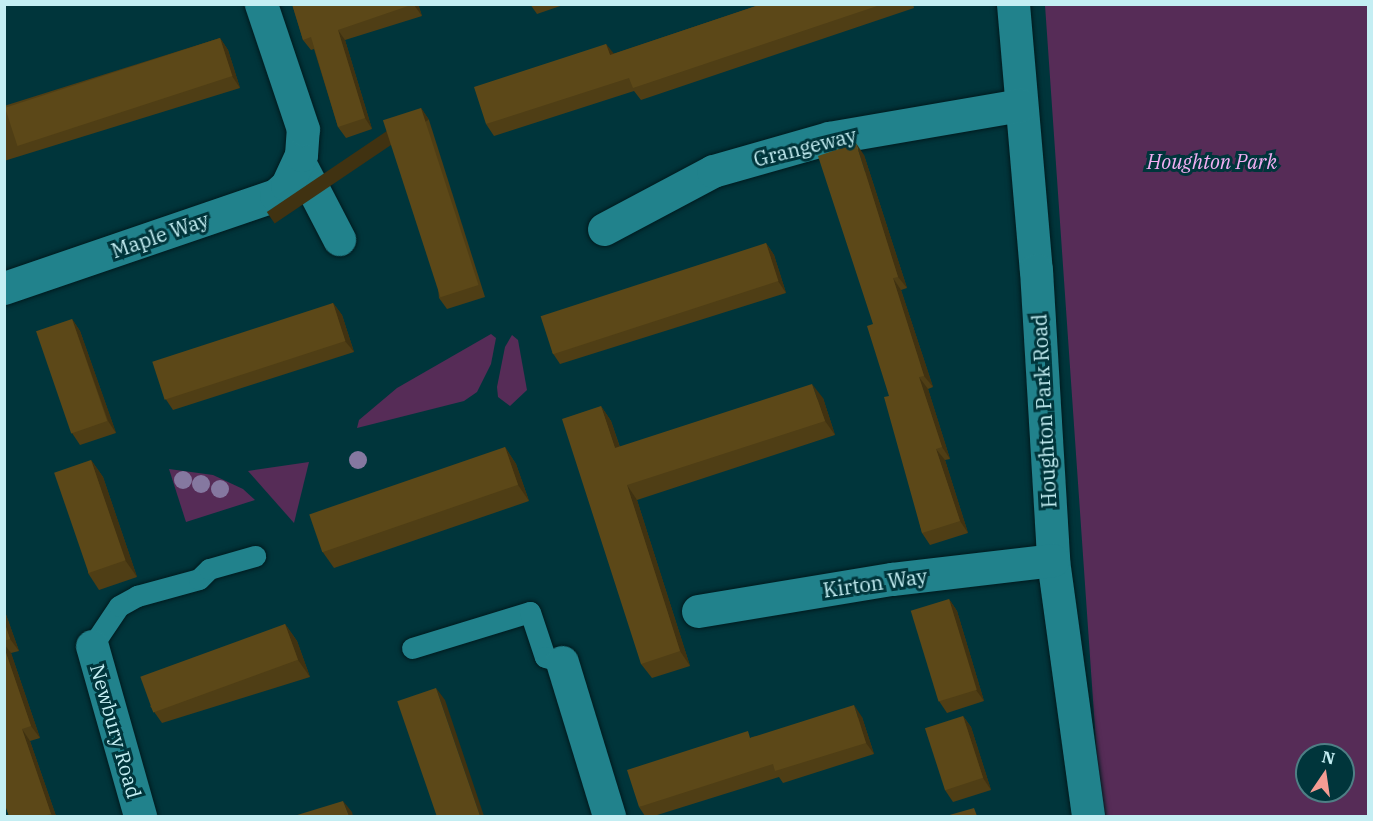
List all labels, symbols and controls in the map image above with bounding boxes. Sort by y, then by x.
street label: Grangeway [751,123,859,171]
park label: Houghton Park [1147,149,1277,173]
street label: Maple Way [108,207,212,263]
street label: Houghton Park Road [1027,313,1061,509]
street label: Kirton Way [821,564,929,602]
street label: Newbury Road [85,661,147,801]
north arrow [1295,743,1355,803]
text: N [1320,746,1337,769]

